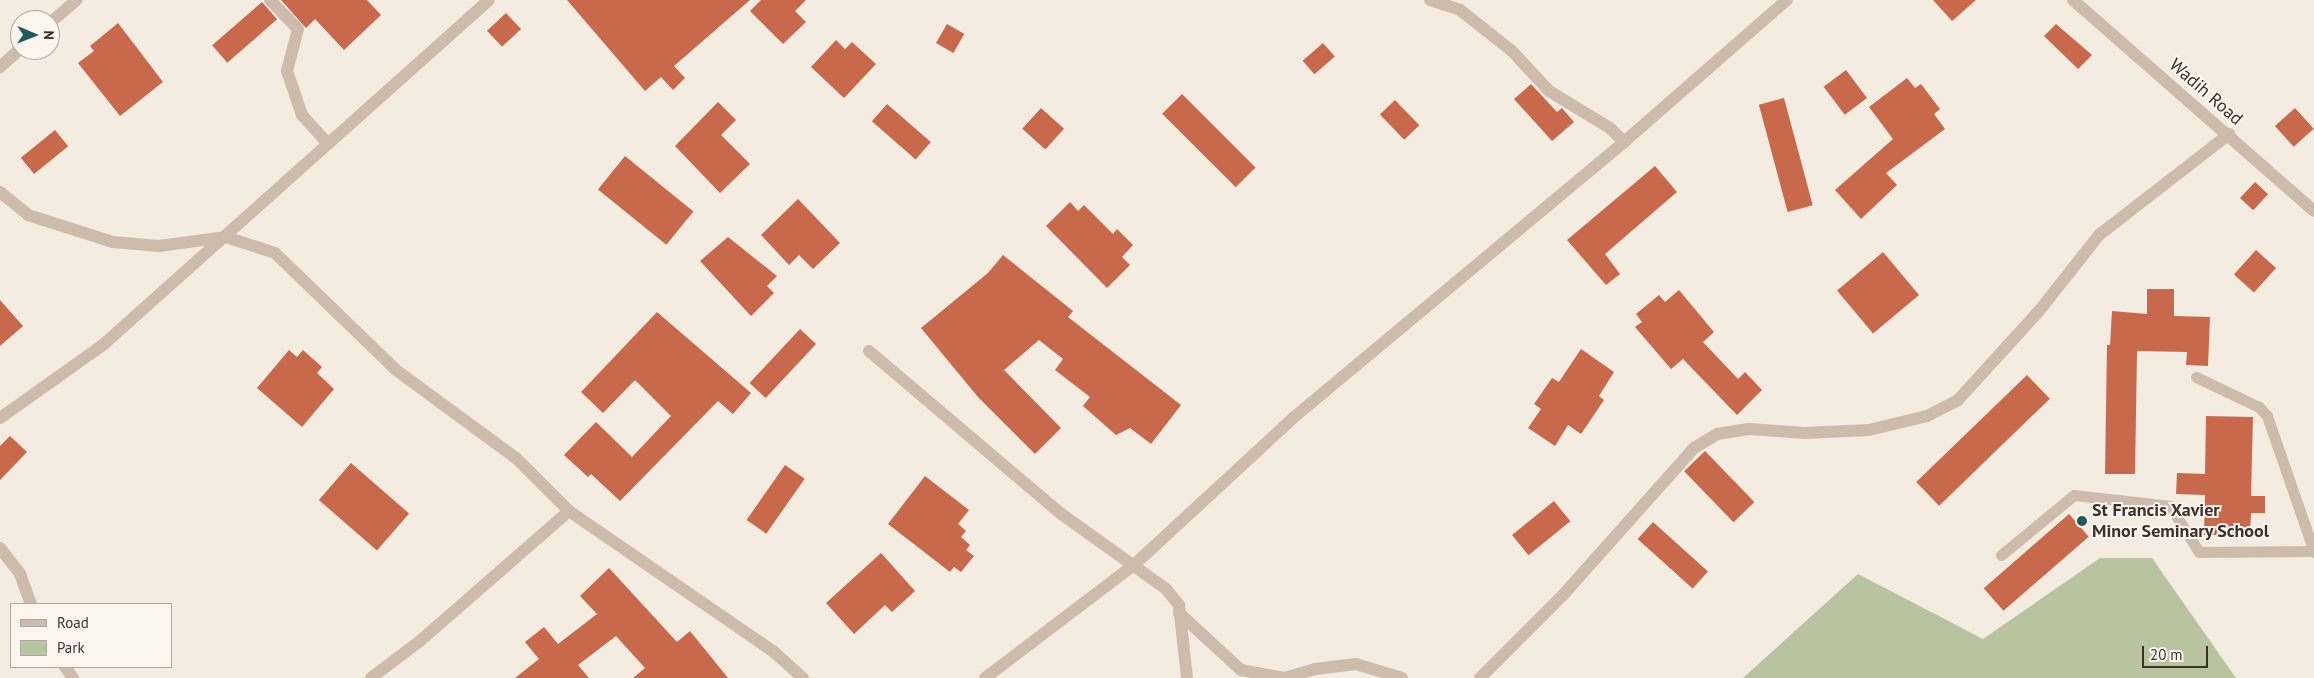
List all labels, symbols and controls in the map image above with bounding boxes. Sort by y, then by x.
north arrow [10,10,60,60]
text: N [40,30,58,40]
street label: Wadih Road [2165,54,2247,130]
place label: St Francis Xavier Minor Seminary School [2092,500,2270,542]
marker: St Francis Xavier Minor Seminary School [2076,515,2088,527]
legend [10,603,172,668]
text: Road [57,613,89,632]
scale bar [2144,636,2210,668]
text: Park [57,638,85,657]
text: 20 m [2150,645,2183,664]

